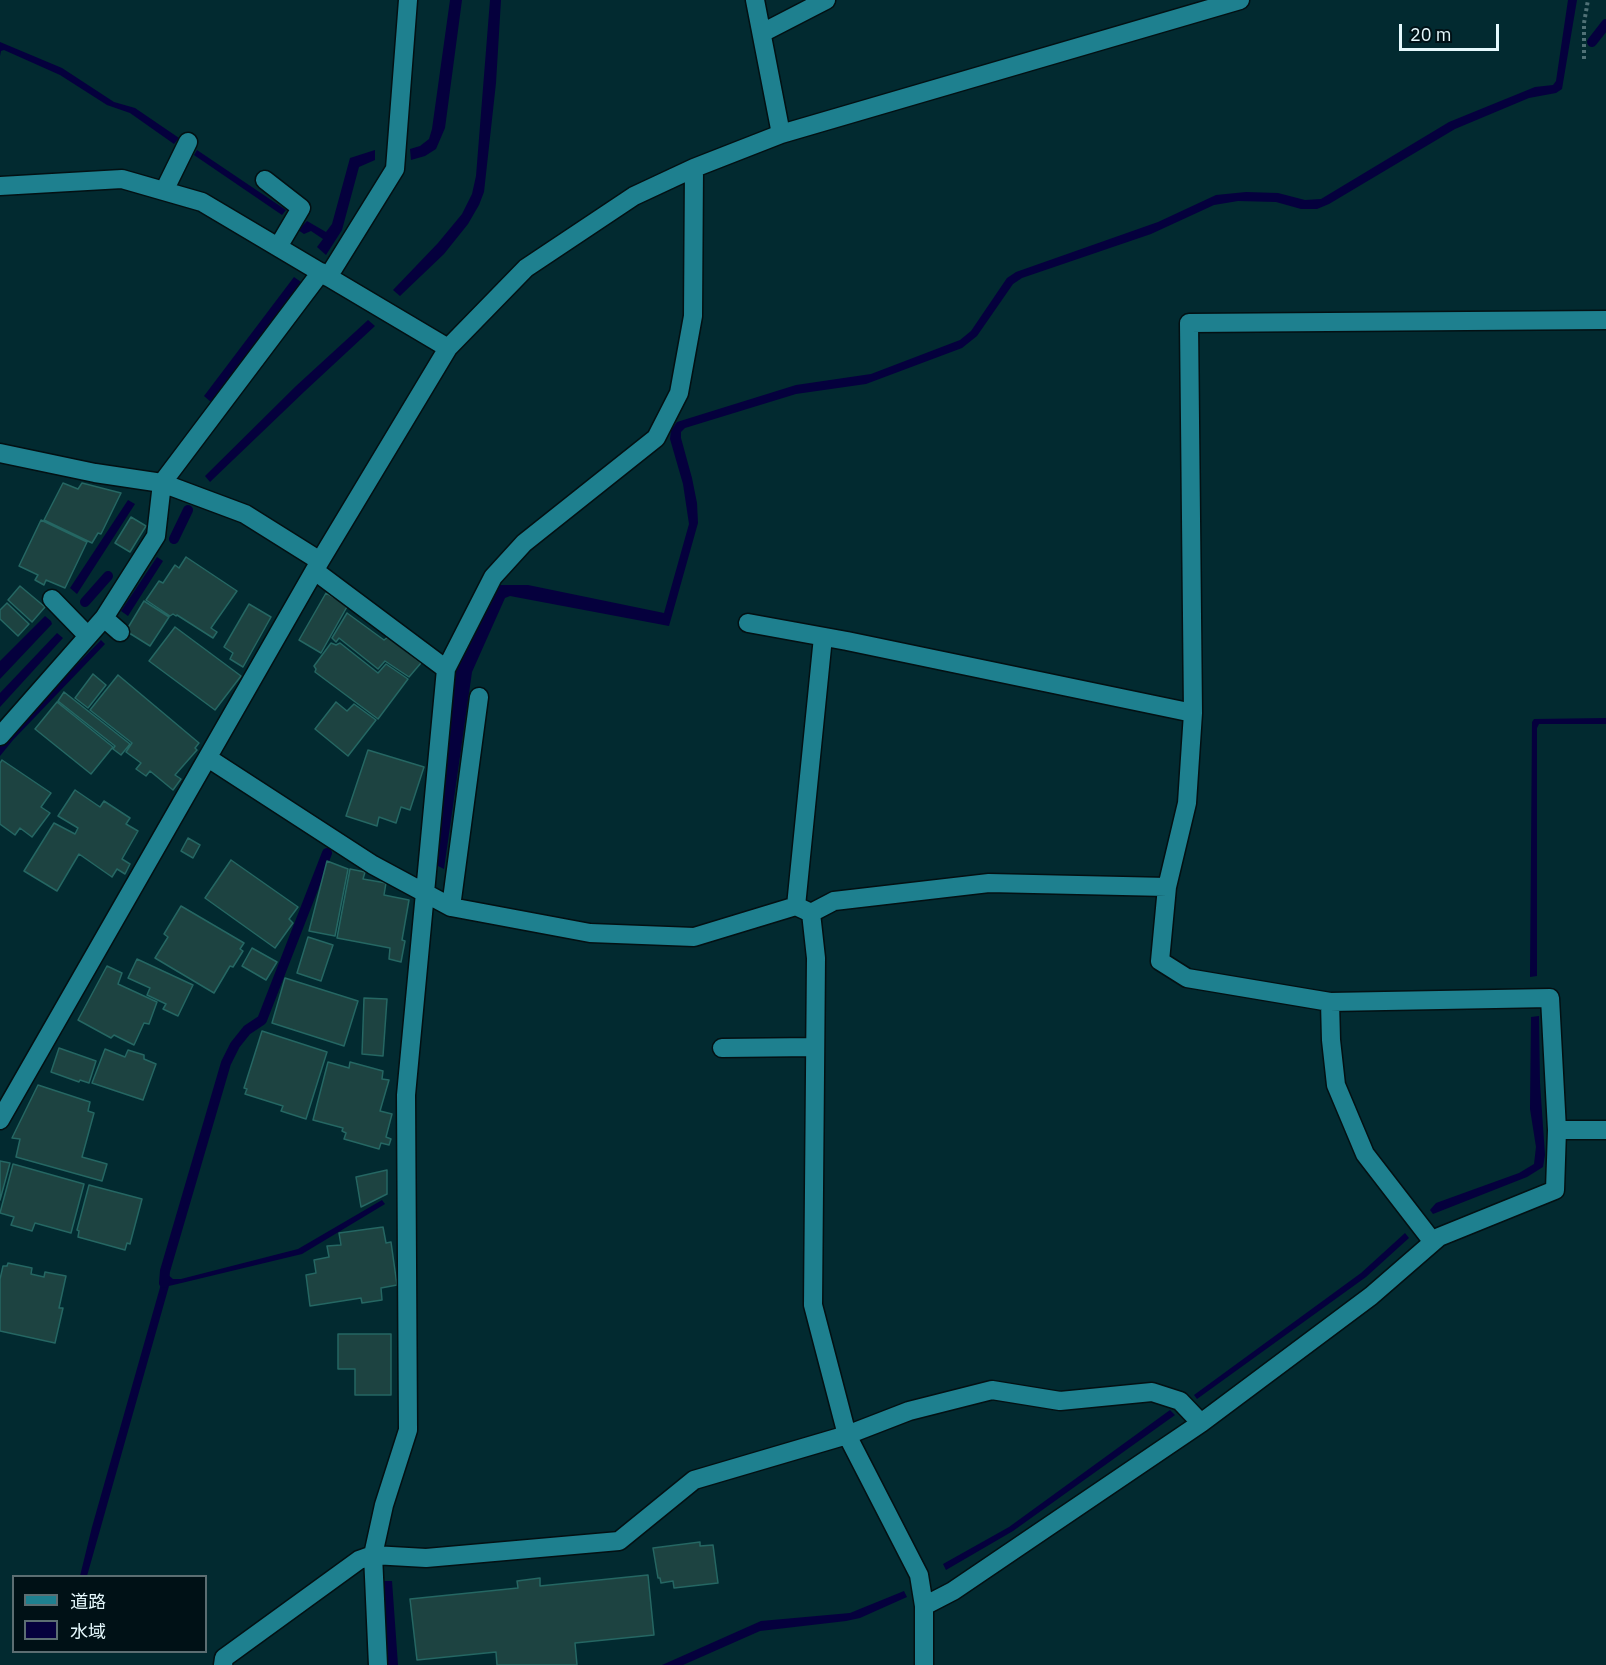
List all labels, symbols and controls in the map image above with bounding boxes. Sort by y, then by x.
scale bar [1402,12,1502,50]
text: 20 m [1410,23,1452,46]
legend [12,1575,207,1653]
text: 道路 [70,1590,106,1613]
text: 水域 [70,1620,106,1643]

